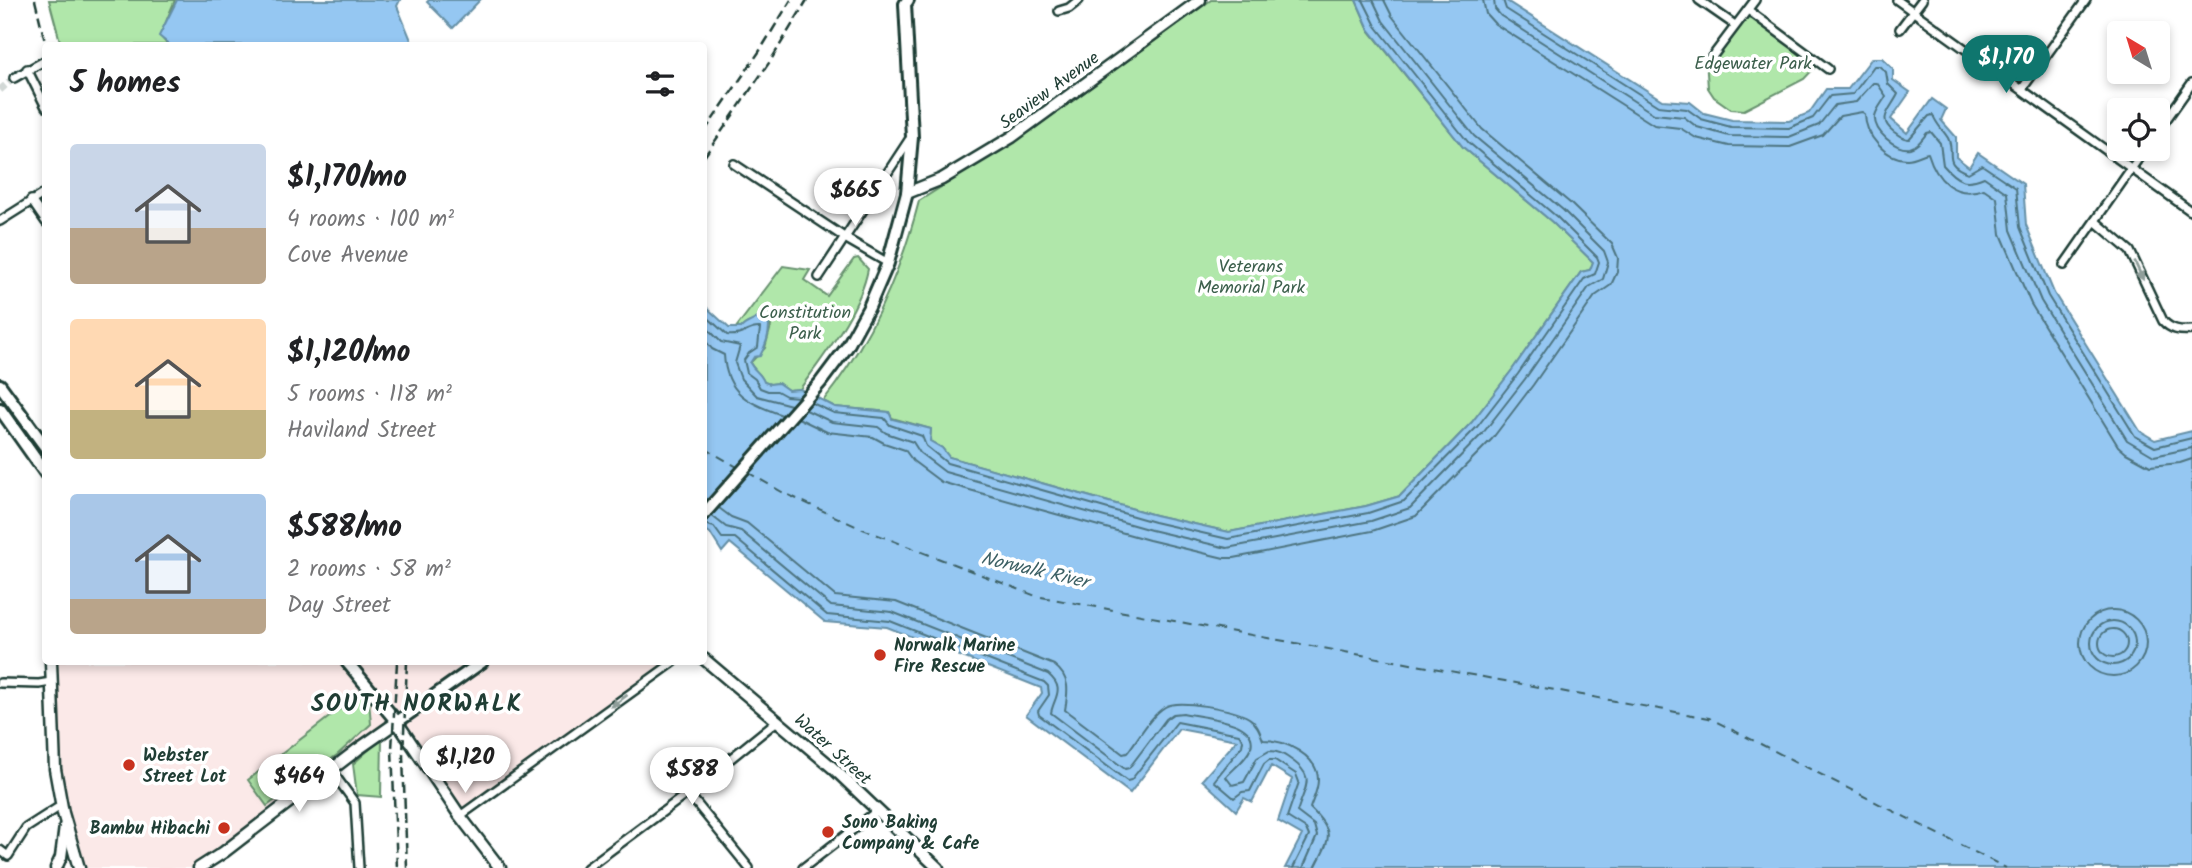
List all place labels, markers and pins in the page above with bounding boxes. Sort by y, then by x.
pin: $1,170 [1949,36,2063,95]
pin: $665 [814,168,896,228]
place label: Norwalk Marine Fire Rescue [894,632,1016,682]
marker: Norwalk Marine Fire Rescue [872,647,888,663]
pin: $1,120 [408,736,522,795]
place label: Webster Street Lot [143,742,227,792]
pin: $588 [651,748,733,807]
pin: $464 [258,754,340,814]
marker: Webster Street Lot [121,757,137,773]
place label: Sono Baking Company & Cafe [842,809,979,859]
place label: Bambu Hibachi [90,815,210,844]
marker: Bambu Hibachi [216,820,232,836]
marker: Sono Baking Company & Cafe [820,824,836,840]

